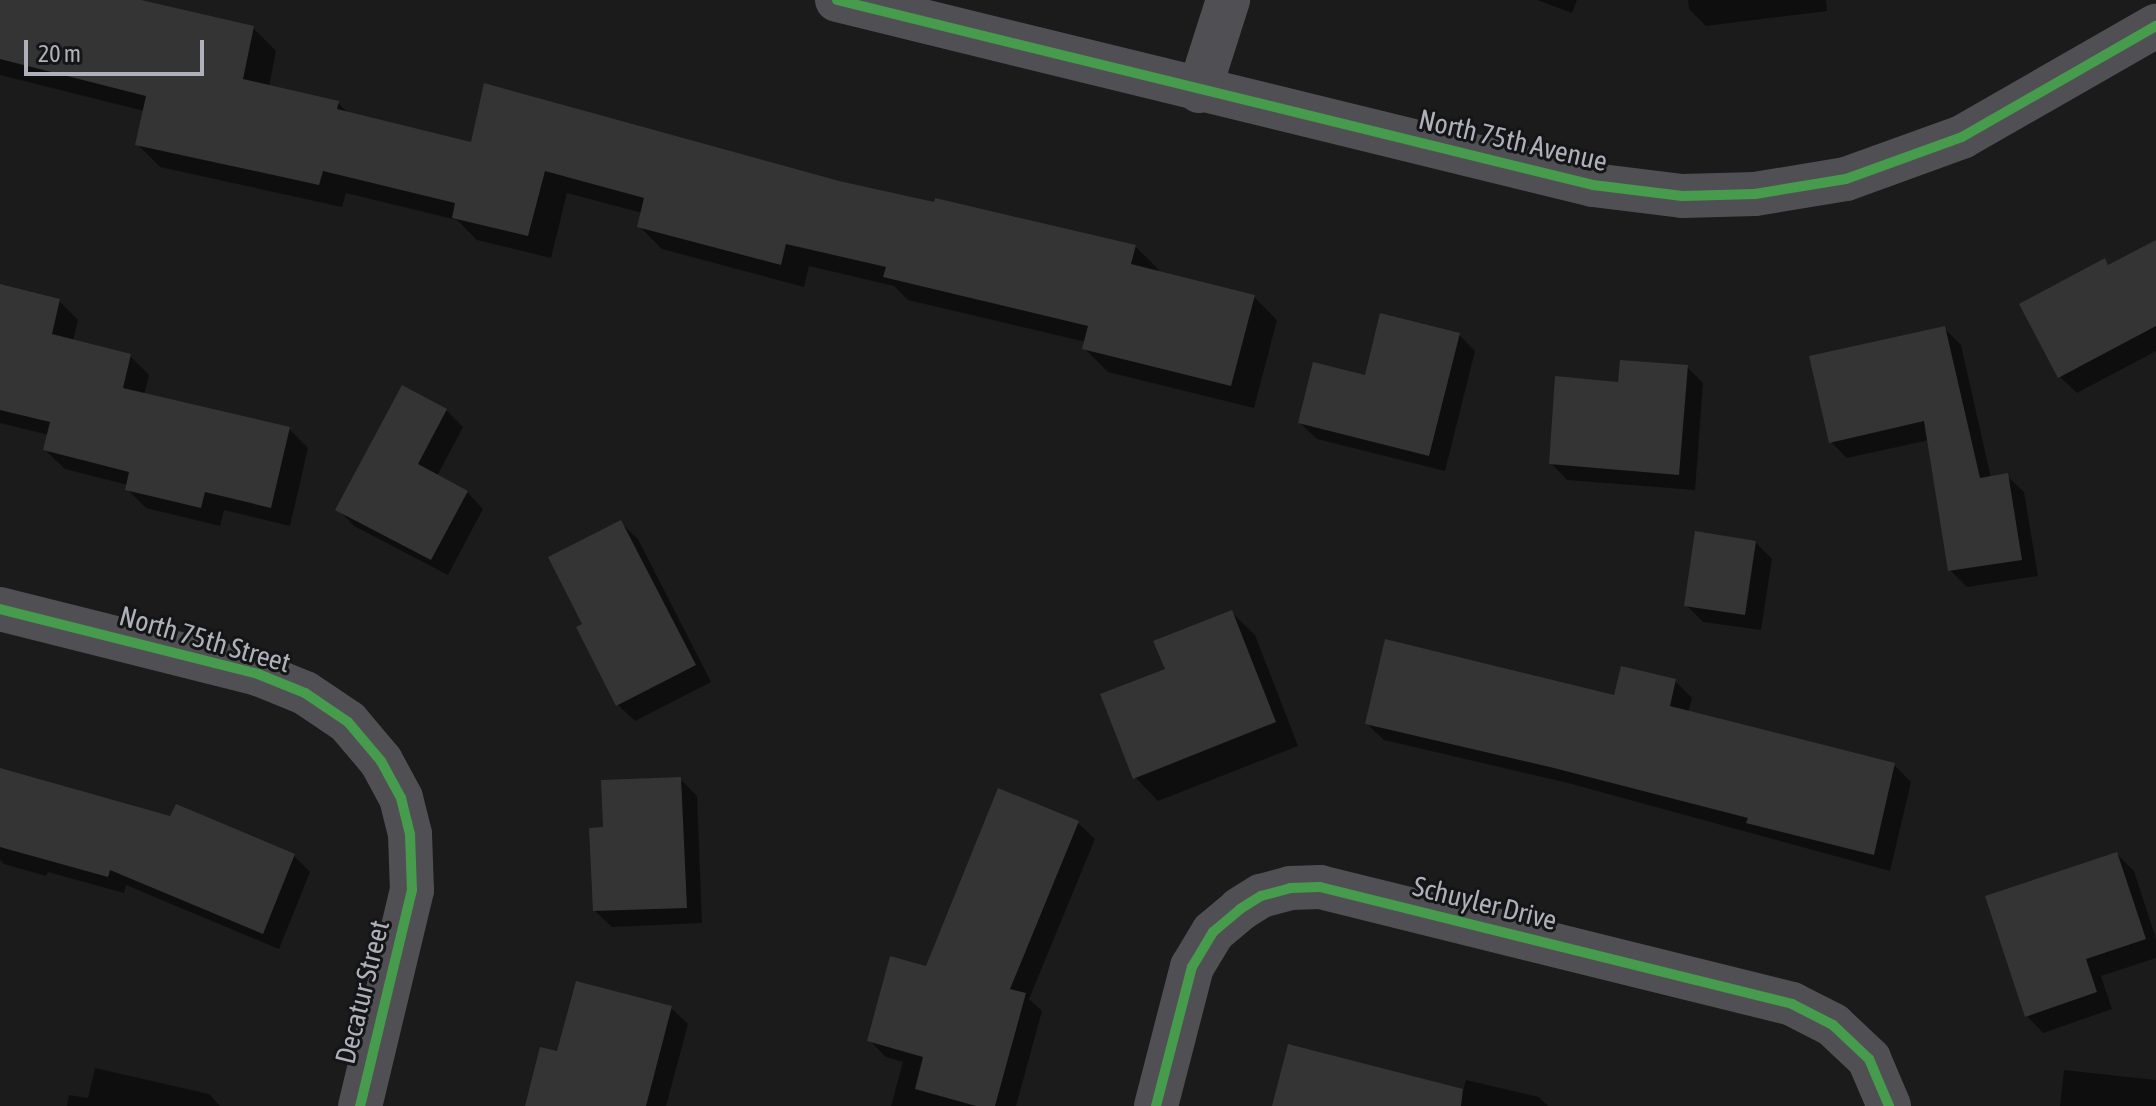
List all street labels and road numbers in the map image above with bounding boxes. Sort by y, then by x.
street label: North 75th Avenue [1415,102,1611,178]
street label: North 75th Street [116,599,294,679]
street label: Schuyler Drive [1410,869,1560,937]
street label: Decatur Street [328,917,396,1067]

